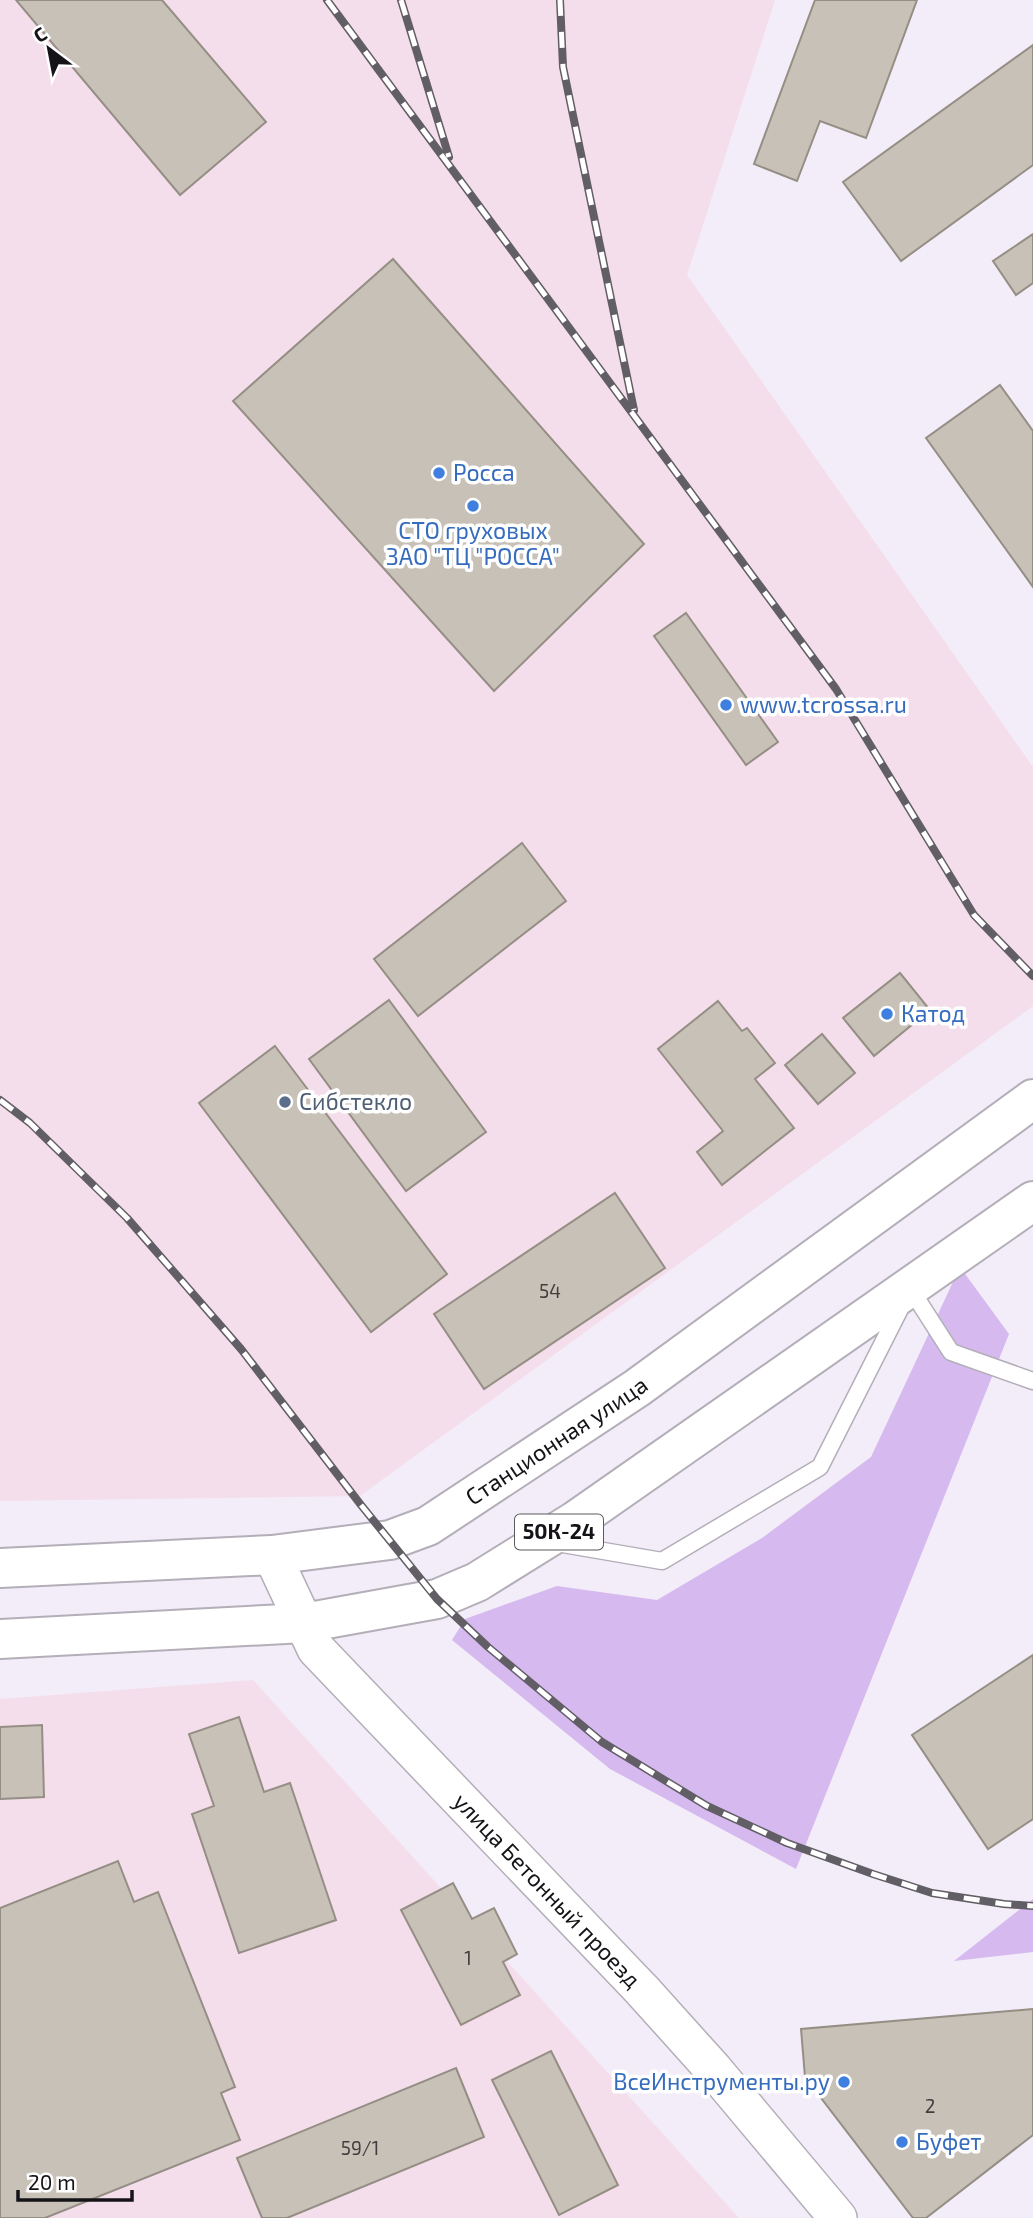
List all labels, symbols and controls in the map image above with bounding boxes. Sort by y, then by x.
north arrow [14,14,84,84]
text: С [29,21,51,47]
place label: Росса [453,458,515,486]
marker: Росса [431,465,447,481]
marker: СТО груховых ЗАО "ТЦ "РОССА" [465,498,481,514]
place label: СТО груховых ЗАО "ТЦ "РОССА" [386,516,560,570]
place label: www.tcrossa.ru [740,690,907,718]
marker: www.tcrossa.ru [718,697,734,713]
place label: Катод [901,999,965,1027]
marker: Катод [879,1006,895,1022]
place label: Сибстекло [299,1087,412,1115]
marker: Сибстекло [277,1094,293,1110]
house number: 54 [539,1279,561,1302]
street label: Станционная улица [460,1370,653,1510]
road number: 50К-24 [515,1514,603,1550]
street label: улица Бетонный проезд [448,1787,647,1993]
house number: 1 [464,1946,472,1969]
place label: ВсеИнструменты.ру [613,2067,830,2096]
marker: ВсеИнструменты.ру [836,2074,852,2090]
house number: 2 [925,2094,935,2117]
place label: Буфет [916,2127,981,2156]
marker: Буфет [894,2134,910,2150]
house number: 59/1 [341,2136,379,2159]
scale bar [18,2158,131,2202]
text: 20 m [28,2169,76,2194]

